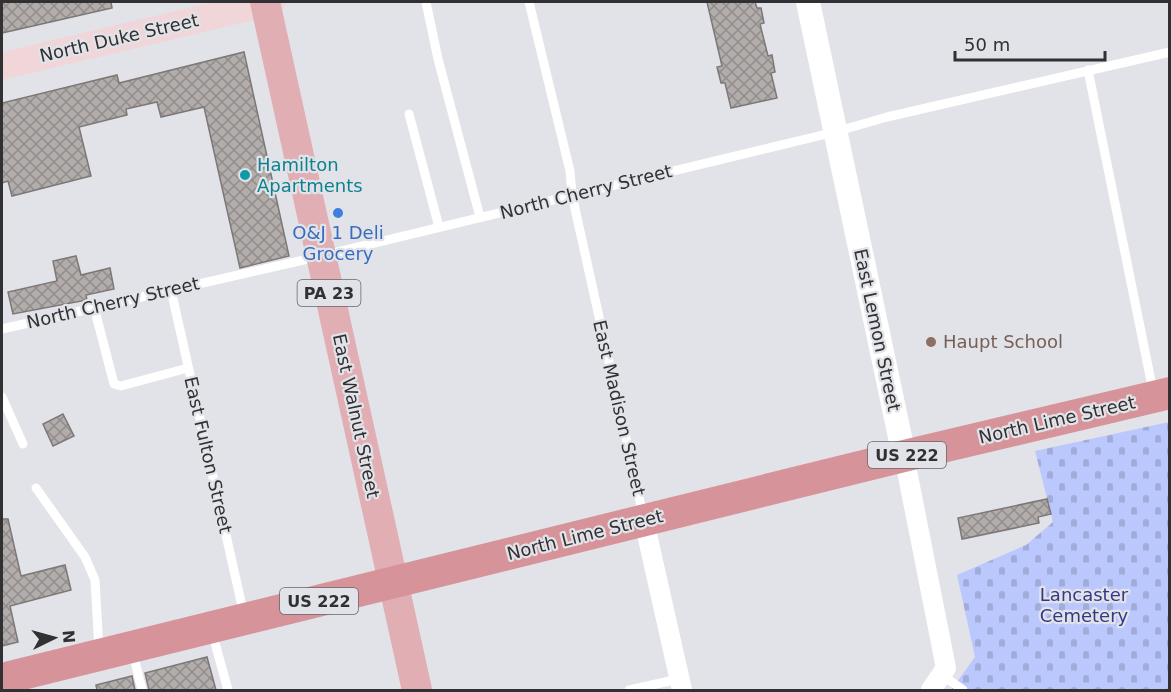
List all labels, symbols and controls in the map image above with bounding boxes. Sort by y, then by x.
street label: North Duke Street [37,9,200,66]
scale bar [955,24,1105,62]
text: 50 m [964,34,1010,55]
place label: Hamilton Apartments [257,154,363,196]
street label: North Cherry Street [498,160,674,223]
marker: Hamilton Apartments [238,168,252,182]
marker: O&J 1 Deli Grocery [331,206,345,220]
place label: O&J 1 Deli Grocery [292,222,384,264]
street label: East Lemon Street [850,247,905,413]
street label: North Cherry Street [24,272,201,333]
road number: PA 23 [298,280,360,306]
street label: East Madison Street [589,318,650,498]
place label: Haupt School [943,331,1063,352]
street label: East Walnut Street [329,332,384,500]
marker: Haupt School [924,335,938,349]
street label: East Fulton Street [180,374,237,535]
street label: North Lime Street [977,391,1137,448]
road number: US 222 [868,442,946,468]
street label: North Lime Street [505,505,665,564]
park label: Lancaster Cemetery [1040,584,1129,626]
road number: US 222 [280,588,358,614]
north arrow [24,608,84,668]
text: N [58,629,78,644]

